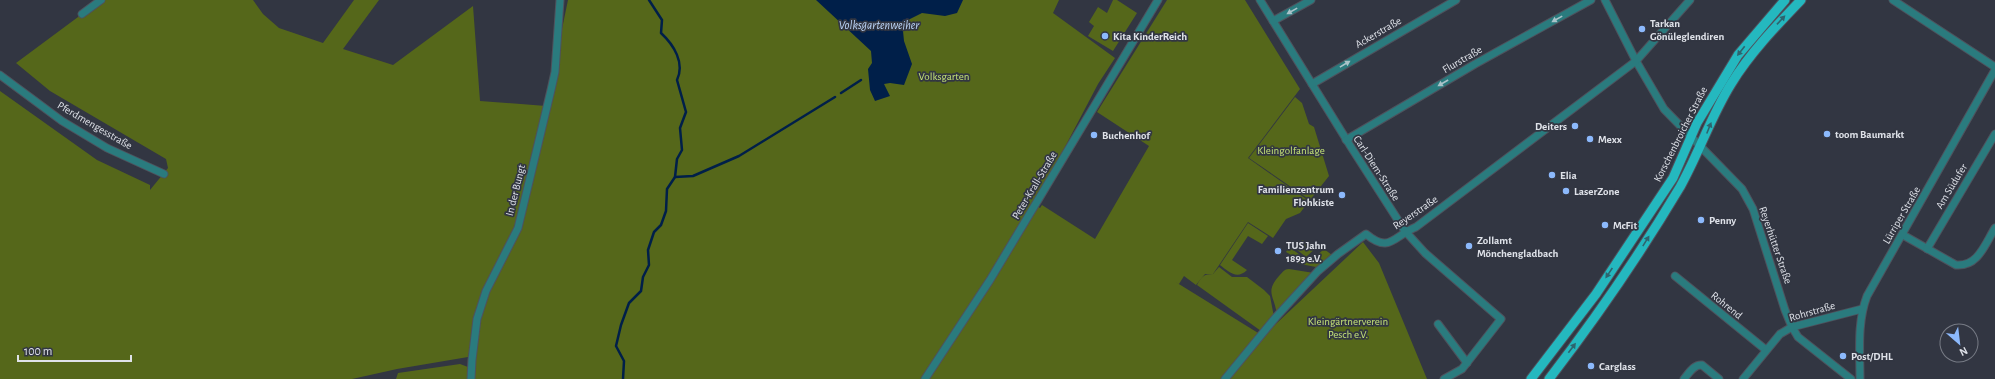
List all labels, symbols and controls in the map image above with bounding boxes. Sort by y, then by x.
one-way arrow [1286,7,1298,14]
street label: Ackerstraße [1353,15,1403,50]
one-way arrow [1776,15,1786,25]
one-way arrow [1551,16,1562,22]
place label: Tarkan Gönüleglendiren [1650,18,1724,42]
water label: Volksgartenweiher [839,19,920,31]
marker: Tarkan Gönüleglendiren [1637,24,1647,34]
marker: Kita KinderReich [1100,31,1110,41]
place label: Kita KinderReich [1113,31,1187,42]
street label: Flurstraße [1441,44,1484,75]
one-way arrow [1738,46,1746,56]
one-way arrow [1340,60,1350,68]
park label: Volksgarten [919,71,969,82]
one-way arrow [1437,79,1449,86]
street label: Korschenbroicher Straße [1652,85,1709,184]
street label: Pferdmengesstraße [55,100,134,151]
place label: Deiters [1535,121,1567,132]
marker: Deiters [1570,121,1580,131]
one-way arrow [1706,122,1712,133]
marker: toom Baumarkt [1822,129,1832,139]
place label: toom Baumarkt [1835,129,1905,140]
marker: Buchenhof [1089,130,1099,140]
place label: Buchenhof [1102,130,1151,141]
street label: Carl-Diem-Straße [1351,134,1402,203]
marker: Mexx [1585,134,1595,144]
place label: Mexx [1598,134,1622,145]
park label: Kleingolfanlage [1257,145,1325,156]
street label: Peter-Krall-Straße [1010,150,1059,221]
street label: Am Südufer [1934,161,1969,211]
street label: In der Bungt [504,163,527,217]
marker: Elia [1547,170,1557,180]
place label: Elia [1560,170,1577,181]
place label: Familienzentrum Flohkiste [1258,184,1334,208]
street label: Lürriper Straße [1881,185,1922,246]
marker: LaserZone [1561,186,1571,196]
place label: LaserZone [1574,186,1620,197]
marker: Familienzentrum Flohkiste [1337,190,1347,200]
street label: Reyerstraße [1391,194,1440,231]
street label: Reyerhütter Straße [1757,205,1794,285]
marker: Penny [1696,215,1706,225]
place label: Penny [1709,215,1736,226]
marker: McFit [1600,220,1610,230]
place label: McFit [1613,220,1637,231]
place label: Zollamt Mönchengladbach [1477,235,1559,259]
one-way arrow [1643,235,1650,247]
place label: TUS Jahn 1893 e.V. [1286,240,1326,264]
marker: Zollamt Mönchengladbach [1464,241,1474,251]
marker: TUS Jahn 1893 e.V. [1273,246,1283,256]
one-way arrow [1605,268,1613,278]
street label: Rohrend [1709,290,1745,321]
street label: Rohrstraße [1788,300,1837,323]
park label: Kleingärtnerverein Pesch e.V. [1308,316,1388,340]
north arrow [1939,323,1979,363]
scale bar [18,337,131,363]
one-way arrow [1568,343,1576,353]
text: 100 m [24,345,52,357]
text: N [1957,345,1969,358]
marker: Post/DHL [1838,351,1848,361]
place label: Post/DHL [1851,351,1893,362]
marker: Carglass [1586,361,1596,371]
place label: Carglass [1599,361,1636,372]

